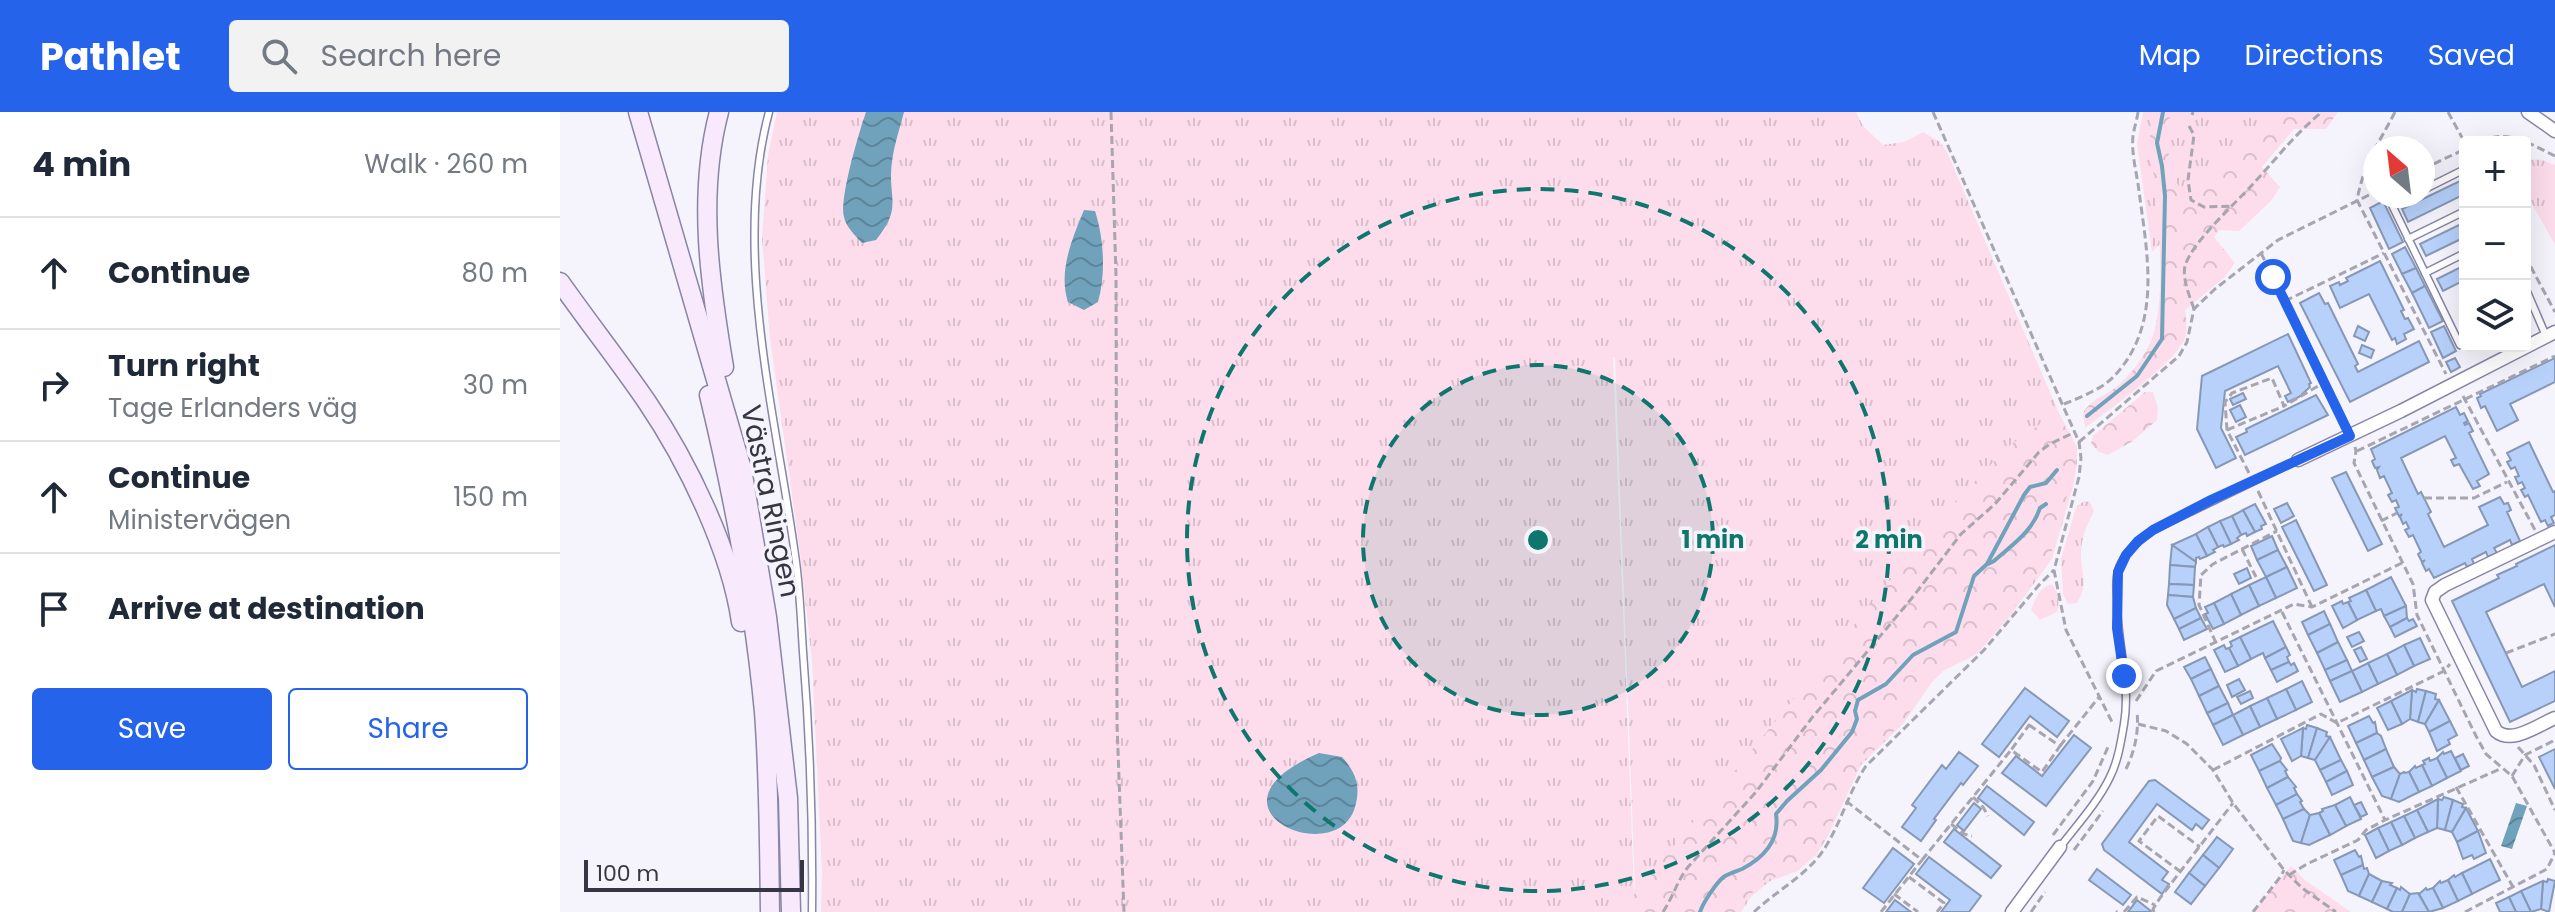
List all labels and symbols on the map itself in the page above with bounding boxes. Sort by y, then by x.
north arrow [2363,136,2435,208]
route start [2255,259,2291,295]
street label: Västra Ringen [731,401,810,601]
text: 1 min [1682,523,1744,556]
text: 2 min [1855,523,1923,556]
centre of rings [1524,526,1552,554]
route end [2106,658,2142,694]
scale bar [584,856,804,892]

